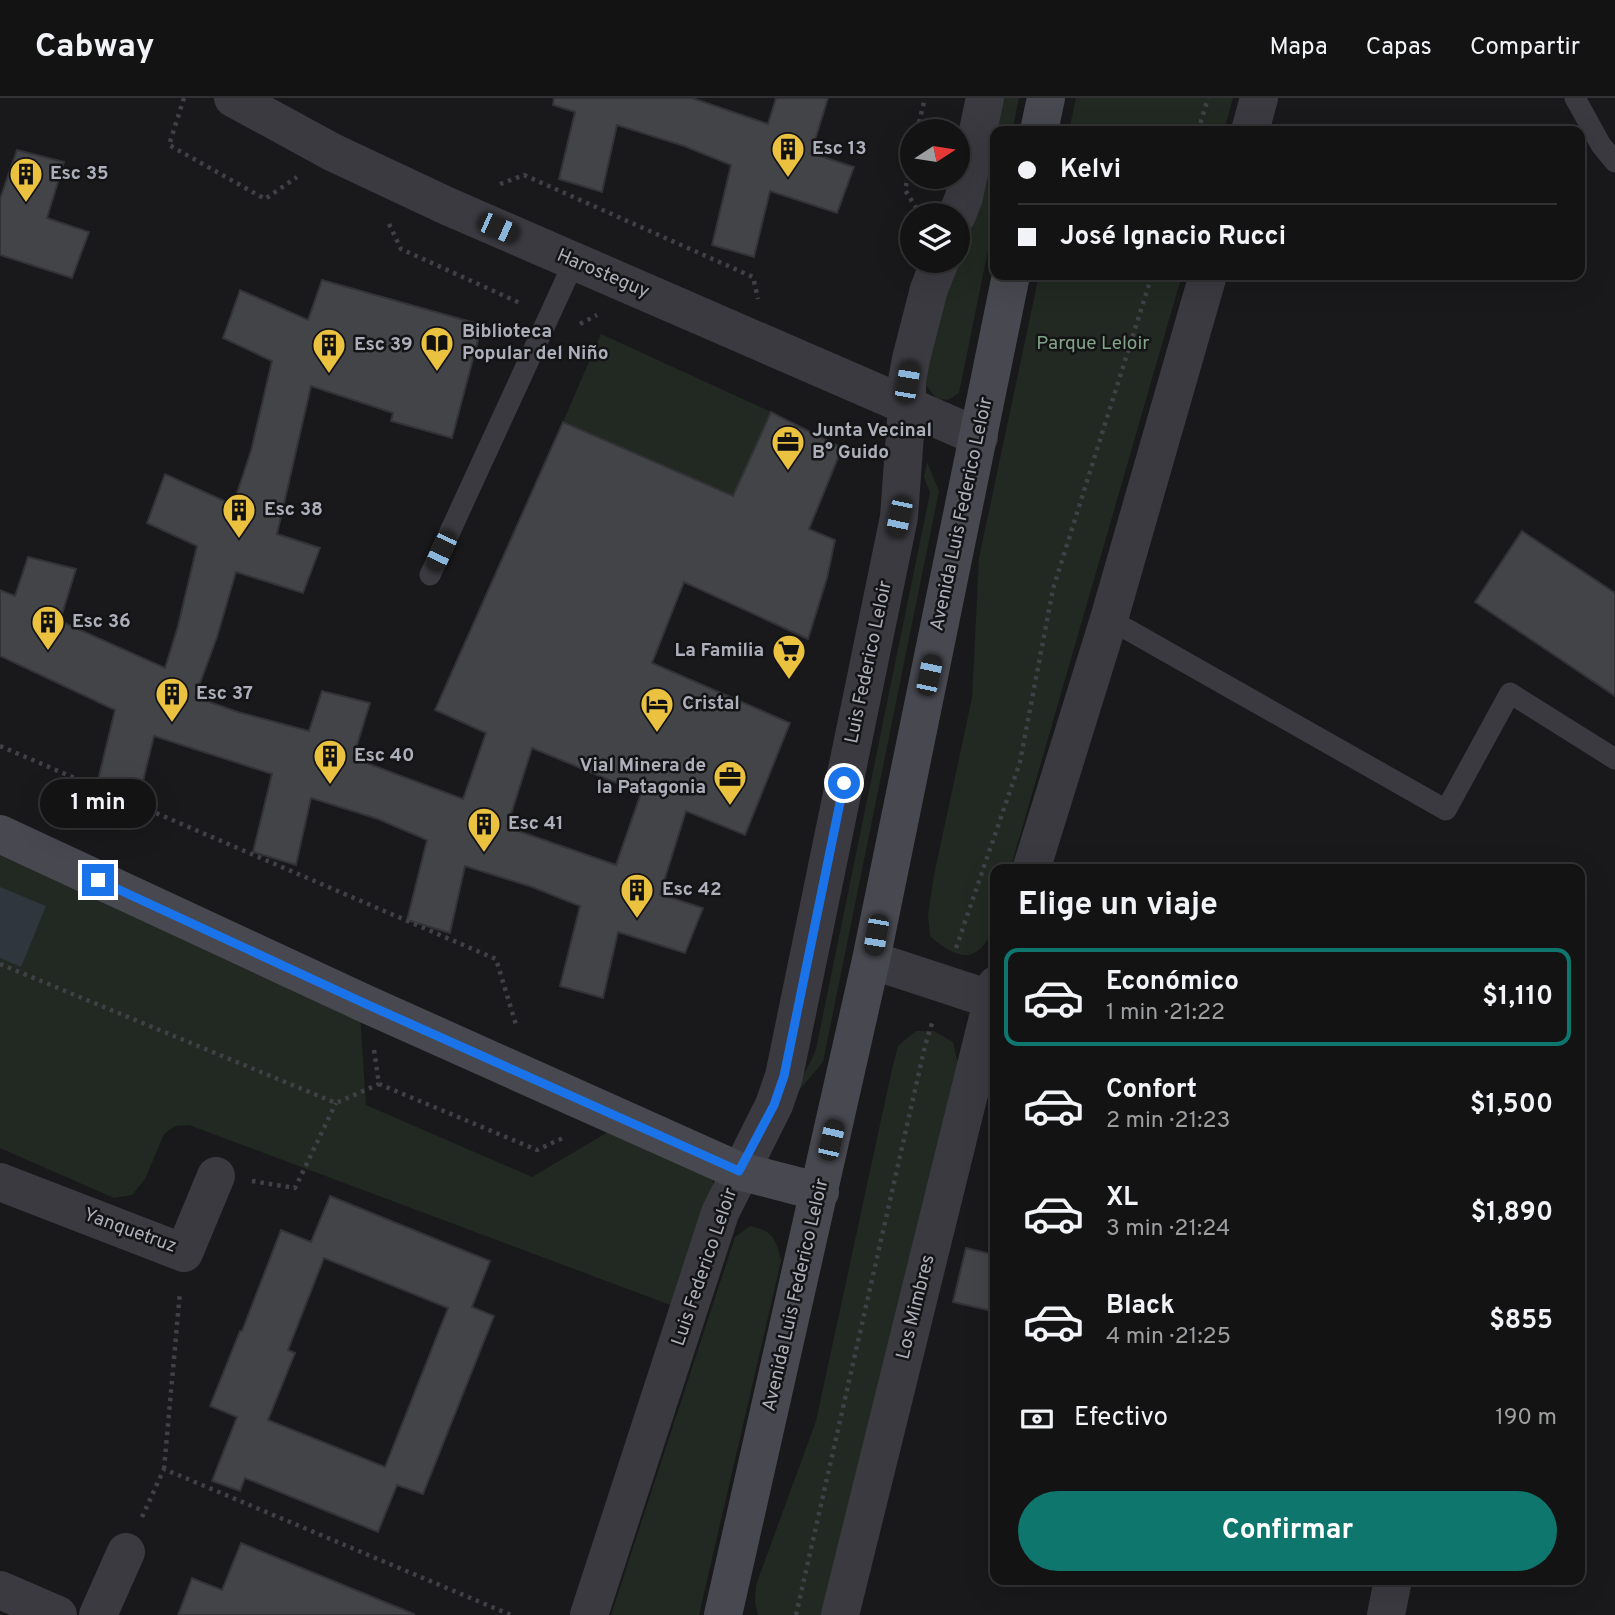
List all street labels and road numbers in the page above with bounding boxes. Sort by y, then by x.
street label: Harosteguy [553,244,653,304]
street label: Avenida Luis Federico Leloir [925,394,999,633]
street label: Luis Federico Leloir [840,578,898,746]
street label: Avenida Luis Federico Leloir [757,1176,835,1414]
street label: Luis Federico Leloir [667,1184,744,1349]
street label: Yanquetruz [80,1203,180,1259]
street label: Los Mimbres [891,1252,941,1362]

